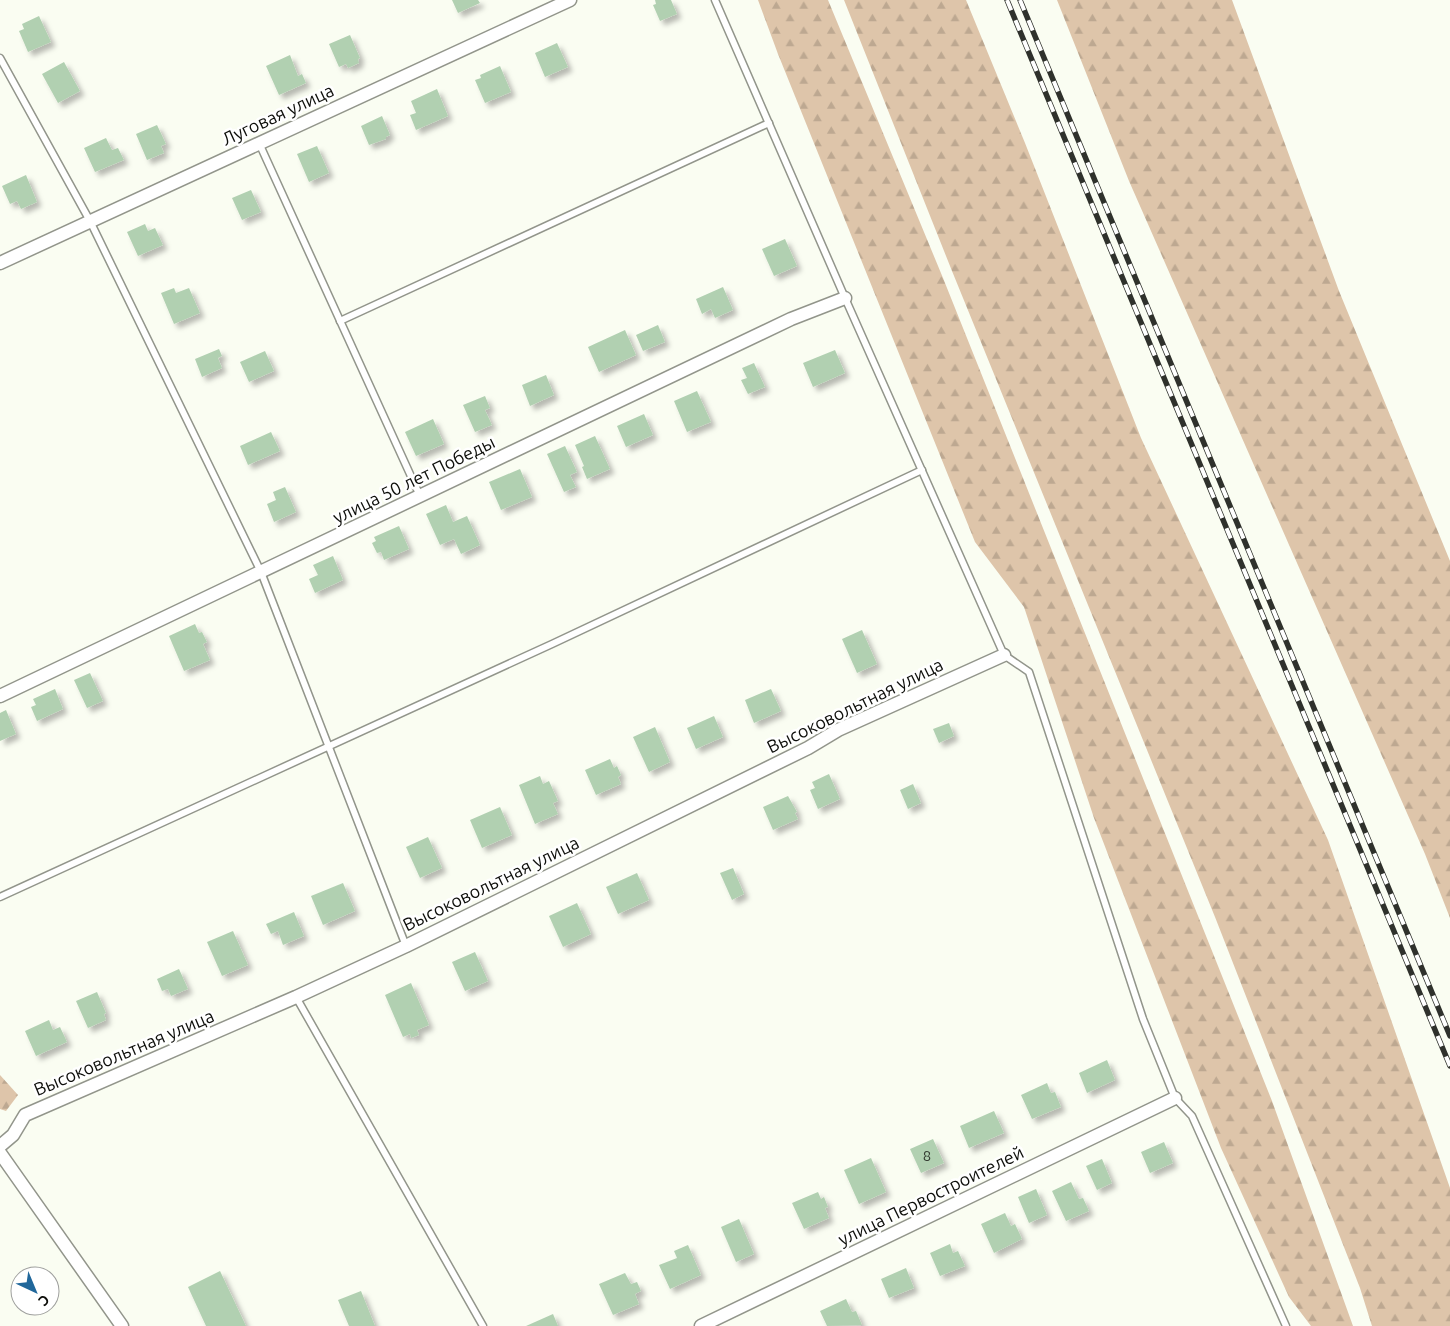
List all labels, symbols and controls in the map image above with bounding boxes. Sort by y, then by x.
street label: Луговая улица [218,79,337,149]
street label: улица 50 лет Победы [329,431,498,527]
street label: Высоковольтная улица [763,654,946,757]
street label: Высоковольтная улица [399,832,582,935]
street label: Высоковольтная улица [31,1005,217,1099]
street label: улица Первостроителей [834,1141,1027,1249]
house number: 8 [923,1147,931,1164]
north arrow [10,1266,60,1316]
text: С [35,1291,53,1309]

